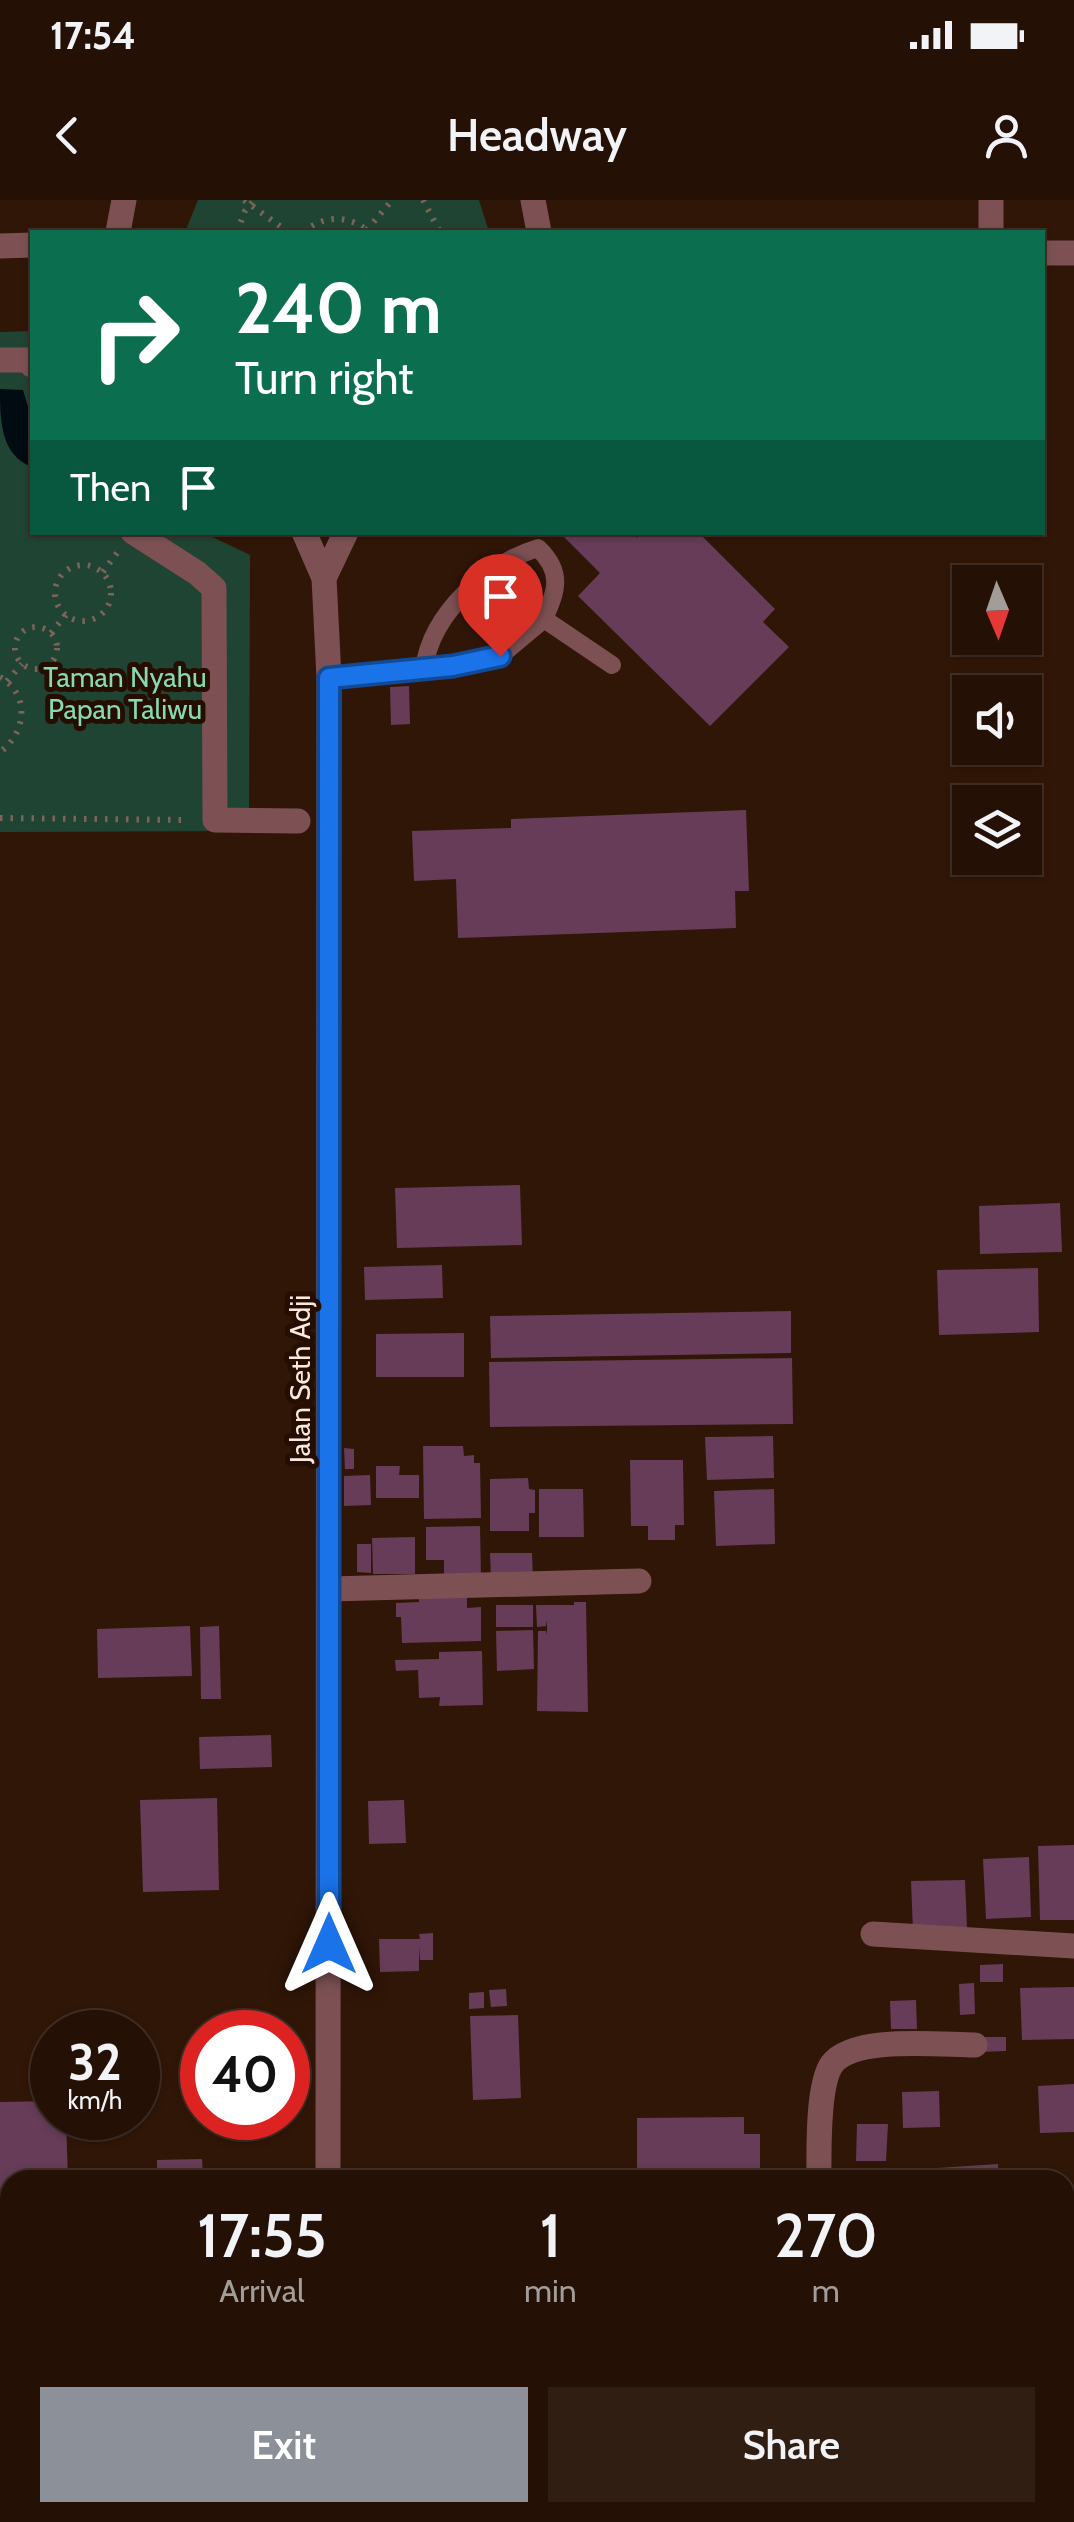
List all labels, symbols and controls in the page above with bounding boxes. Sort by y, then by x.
text: 17:54 [50,12,136,59]
icon: back [40,108,95,163]
text: Headway [447,108,627,162]
icon: person [979,108,1034,163]
text: 240 m [235,265,442,351]
icon: right [70,270,200,400]
text: Turn right [235,351,414,405]
icon: arrive [171,460,226,515]
text: Then [70,464,151,511]
pin [458,554,543,657]
north arrow [952,565,1042,655]
map controls [952,565,1042,875]
icon: arrive [473,569,528,624]
park label: Taman Nyahu Papan Taliwu [43,660,207,726]
button: sound [952,675,1042,765]
button: layers [952,785,1042,875]
street label: Jalan Seth Adji [283,1295,317,1464]
position arrow [277,1892,381,1996]
speed limit sign: 40 [180,2010,310,2140]
text: 32 [68,2032,122,2093]
text: km/h [68,2085,122,2115]
text: 17:55 [197,2199,327,2272]
text: 1 [540,2199,561,2272]
text: 270 [774,2199,878,2272]
text: Arrival [219,2271,305,2310]
text: min [524,2271,577,2310]
text: m [812,2271,840,2310]
button: Exit [40,2387,528,2502]
button: Share [548,2387,1035,2502]

